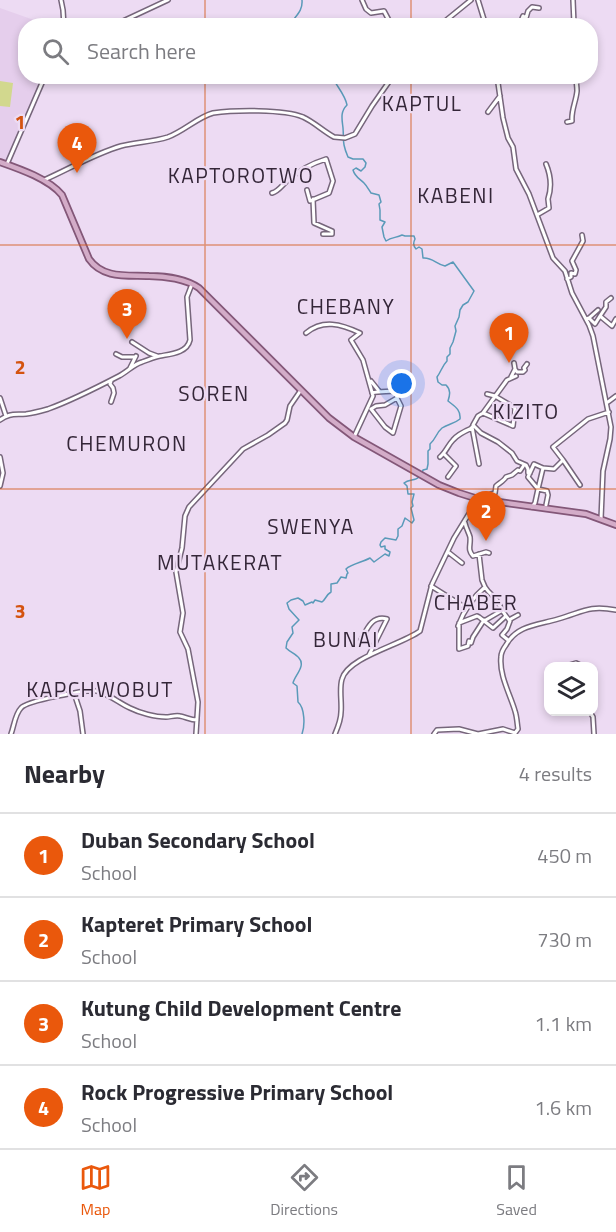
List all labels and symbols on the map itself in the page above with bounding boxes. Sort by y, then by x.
district label: KAPTUL [382,87,462,119]
text: 1 [14,106,26,137]
pin: 4 [58,124,97,173]
district label: KAPTOROTWO [168,159,314,191]
district label: KABENI [417,179,495,211]
pin: 3 [108,290,146,339]
district label: CHEBANY [297,290,395,322]
pin: 1 [490,314,528,363]
text: 2 [14,351,26,382]
your location [387,369,416,398]
district label: SOREN [178,377,250,409]
district label: KIZITO [492,395,560,427]
district label: CHEMURON [66,427,188,459]
pin: 2 [466,492,506,541]
district label: SWENYA [267,510,355,542]
district label: MUTAKERAT [157,546,283,578]
district label: CHABER [434,586,518,618]
text: 3 [14,595,26,626]
district label: BUNAI [313,623,379,655]
district label: KAPCHWOBUT [26,673,174,705]

